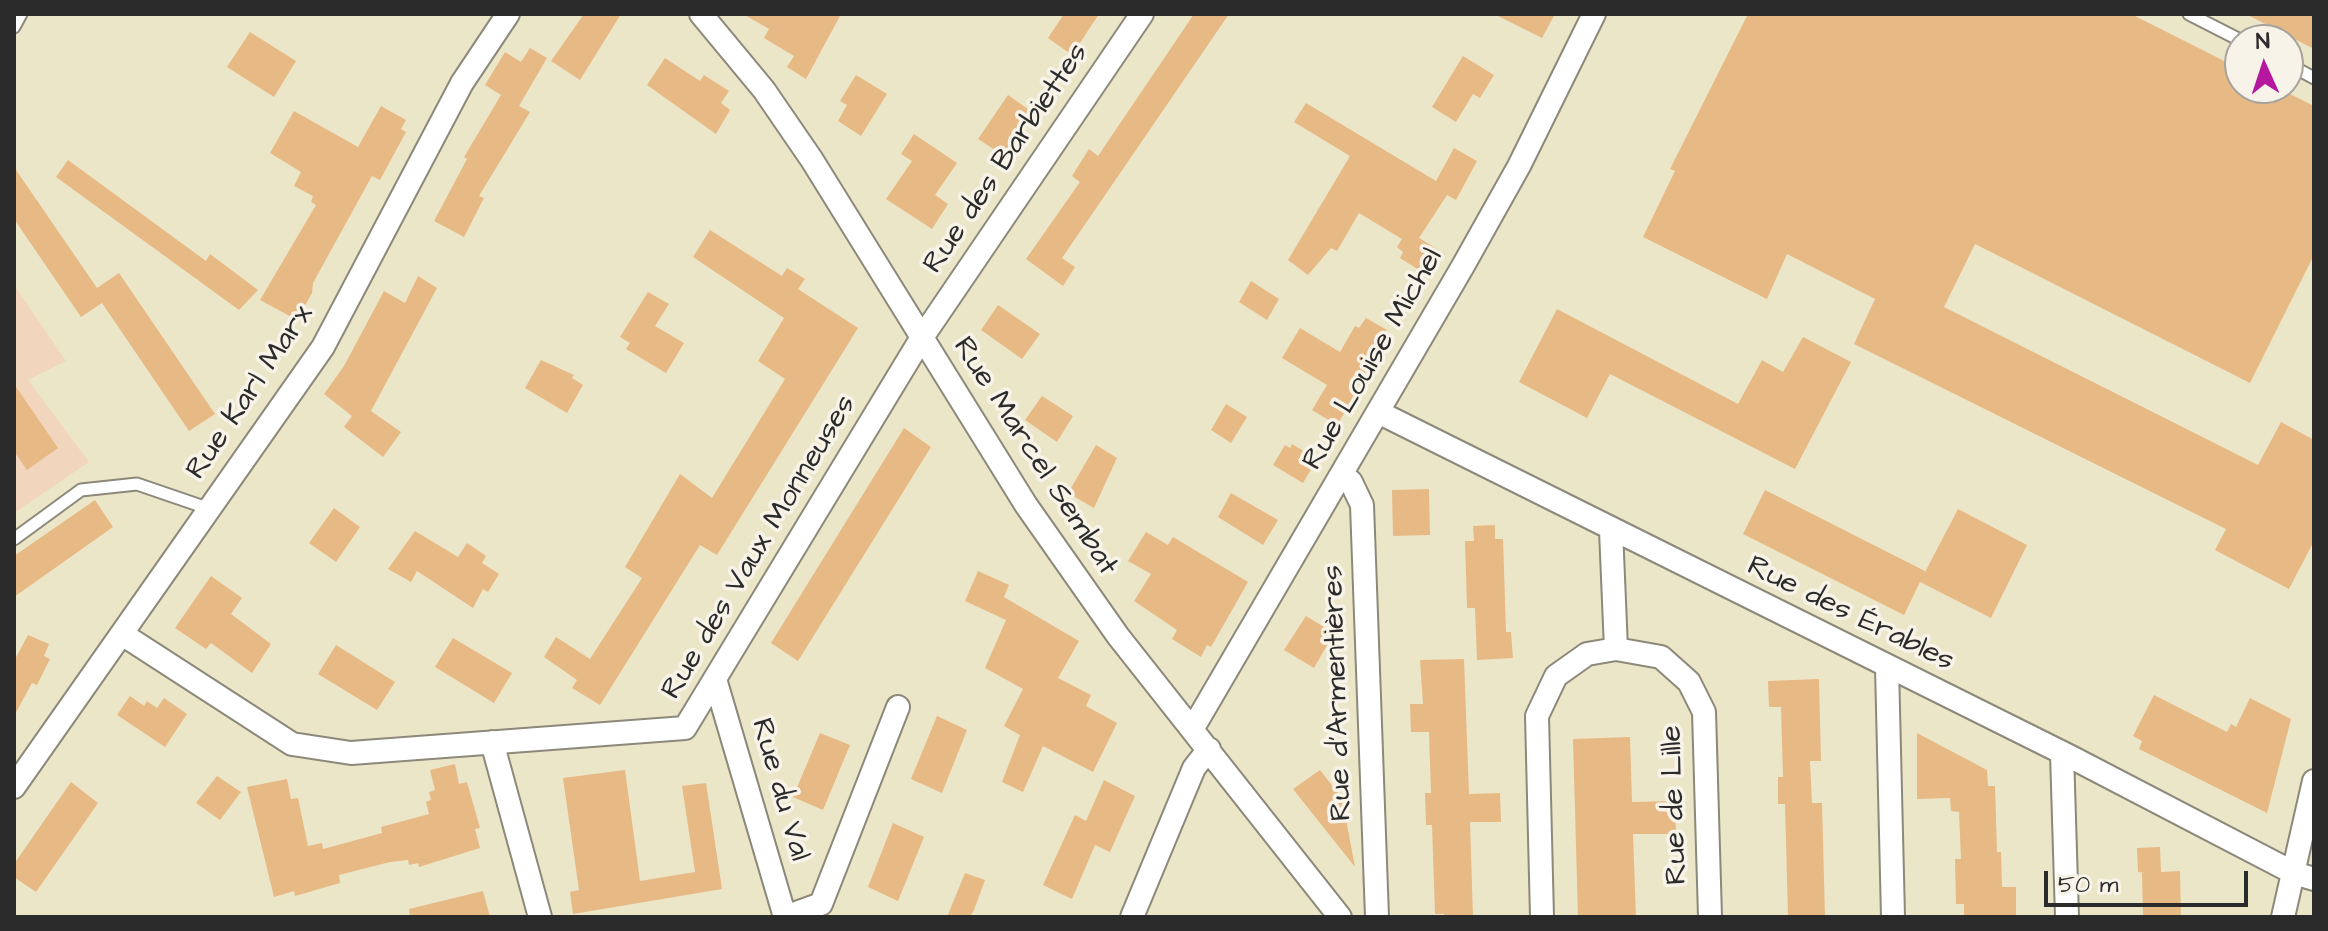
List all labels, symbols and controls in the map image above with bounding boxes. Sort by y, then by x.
north arrow [2224,24,2304,104]
text: N [2255,26,2271,57]
street label: Rue des Barbiettes [917,37,1097,281]
street label: Rue Louise Michel [1296,243,1452,477]
street label: Rue Karl Marx [180,299,322,487]
street label: Rue Marcel Sembat [944,331,1124,583]
street label: Rue des Vaux Monneuses [655,389,865,707]
street label: Rue des Érables [1741,549,1959,681]
street label: Rue d'Armentières [1317,564,1361,822]
street label: Rue du Val [742,715,816,865]
street label: Rue de Lille [1655,725,1697,885]
scale bar [2048,855,2252,905]
text: 50 m [2058,868,2118,902]

